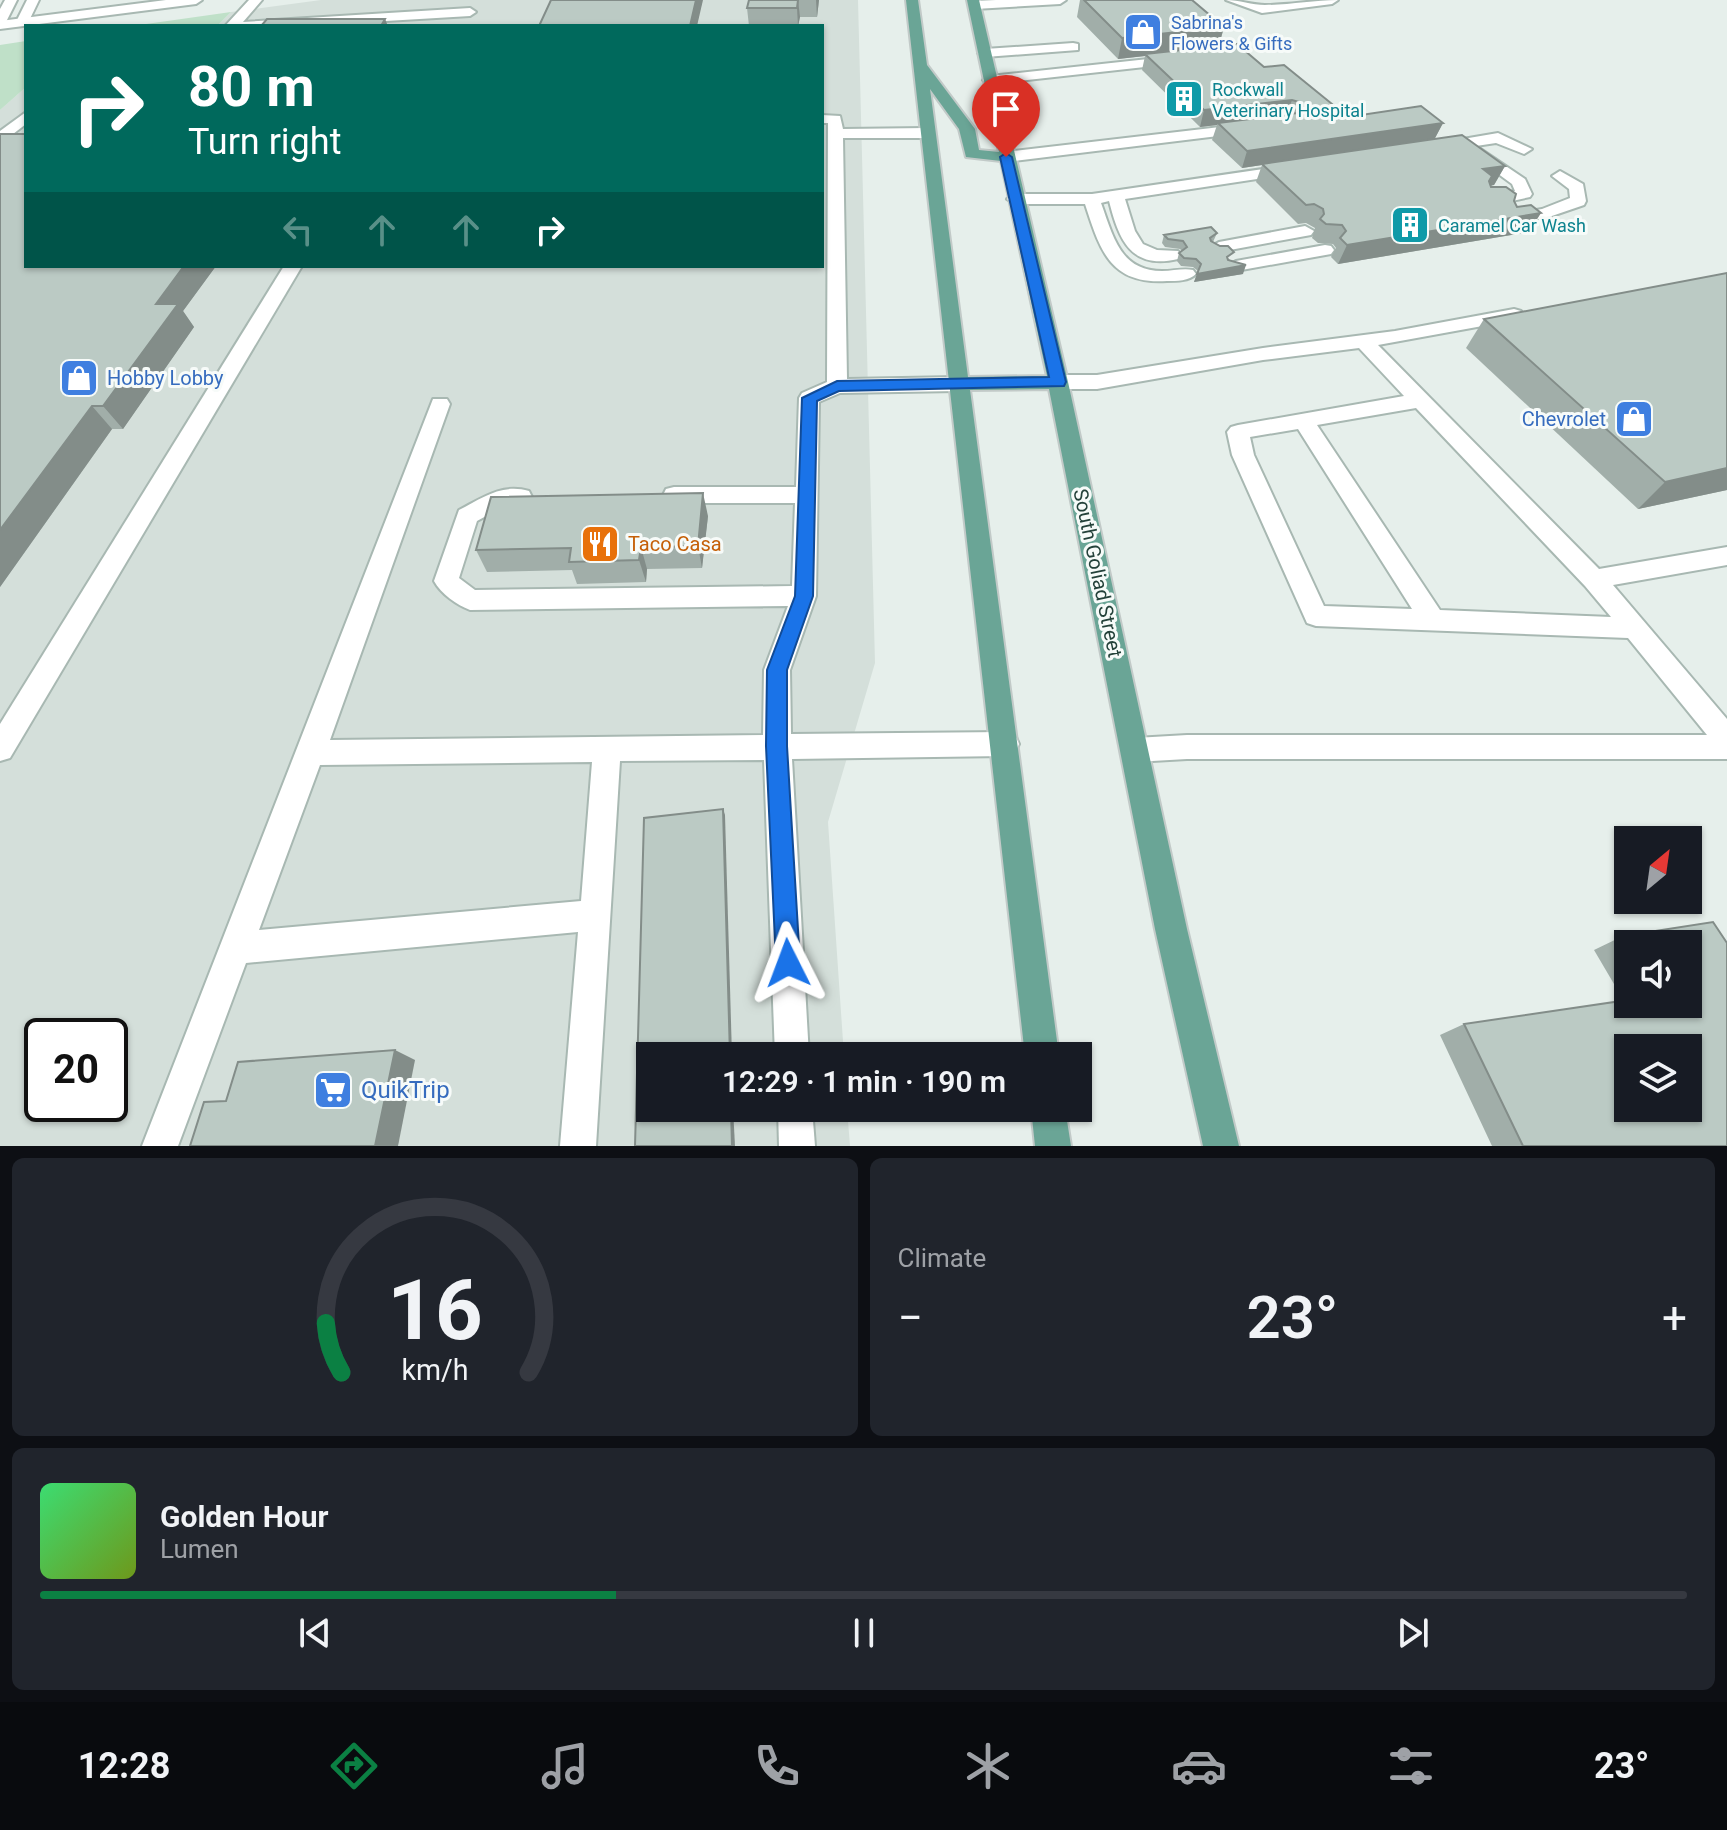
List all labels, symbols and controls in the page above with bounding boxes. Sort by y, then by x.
shop icon: Sabrina's Flowers & Gifts [1122,11,1164,53]
place label: Sabrina's Flowers & Gifts [1171,12,1292,54]
text: 80 m [188,54,315,120]
icon: right [56,56,160,160]
pin [972,75,1040,157]
building icon: Rockwall Veterinary Hospital [1163,78,1205,120]
place label: Rockwall Veterinary Hospital [1212,79,1364,121]
icon: arrive [984,87,1028,131]
text: Turn right [188,121,341,163]
building icon: Caramel Car Wash [1389,204,1431,246]
icon: left [276,208,320,252]
icon: ahead [360,208,404,252]
icon: ahead [444,208,488,252]
icon: right [528,208,572,252]
place label: Caramel Car Wash [1438,215,1586,236]
shop icon: Hobby Lobby [58,357,100,399]
place label: Hobby Lobby [107,366,224,390]
shop icon: Chevrolet [1613,398,1655,440]
place label: Chevrolet [1522,407,1606,431]
street label: South Goliad Street [1068,487,1128,659]
restaurant icon: Taco Casa [579,523,621,565]
place label: Taco Casa [628,532,722,556]
north arrow [1614,826,1702,914]
map controls [1614,826,1702,1122]
position arrow [746,921,830,1005]
button: sound [1614,930,1702,1018]
speed limit sign: 20 [24,1018,128,1122]
button: layers [1614,1034,1702,1122]
text: 12:29 · 1 min · 190 m [722,1064,1006,1099]
supermarket icon: QuikTrip [312,1069,354,1111]
place label: QuikTrip [361,1076,450,1104]
text: Climate [898,1243,986,1273]
text: 16 [387,1262,482,1359]
text: 23° [1246,1282,1338,1353]
text: − [898,1292,923,1344]
text: + [1662,1292,1687,1344]
text: km/h [401,1353,468,1387]
text: Golden Hour [160,1499,329,1534]
text: Lumen [160,1534,239,1564]
icon: previous [293,1611,337,1655]
icon: pause [842,1611,886,1655]
icon: next [1391,1611,1435,1655]
icon: directions [326,1738,382,1794]
icon: music [537,1738,593,1794]
icon: phone [749,1738,805,1794]
icon: climate [960,1738,1016,1794]
icon: car [1171,1738,1227,1794]
icon: filters [1383,1738,1439,1794]
text: 12:28 [78,1745,170,1787]
text: 23° [1594,1745,1649,1787]

